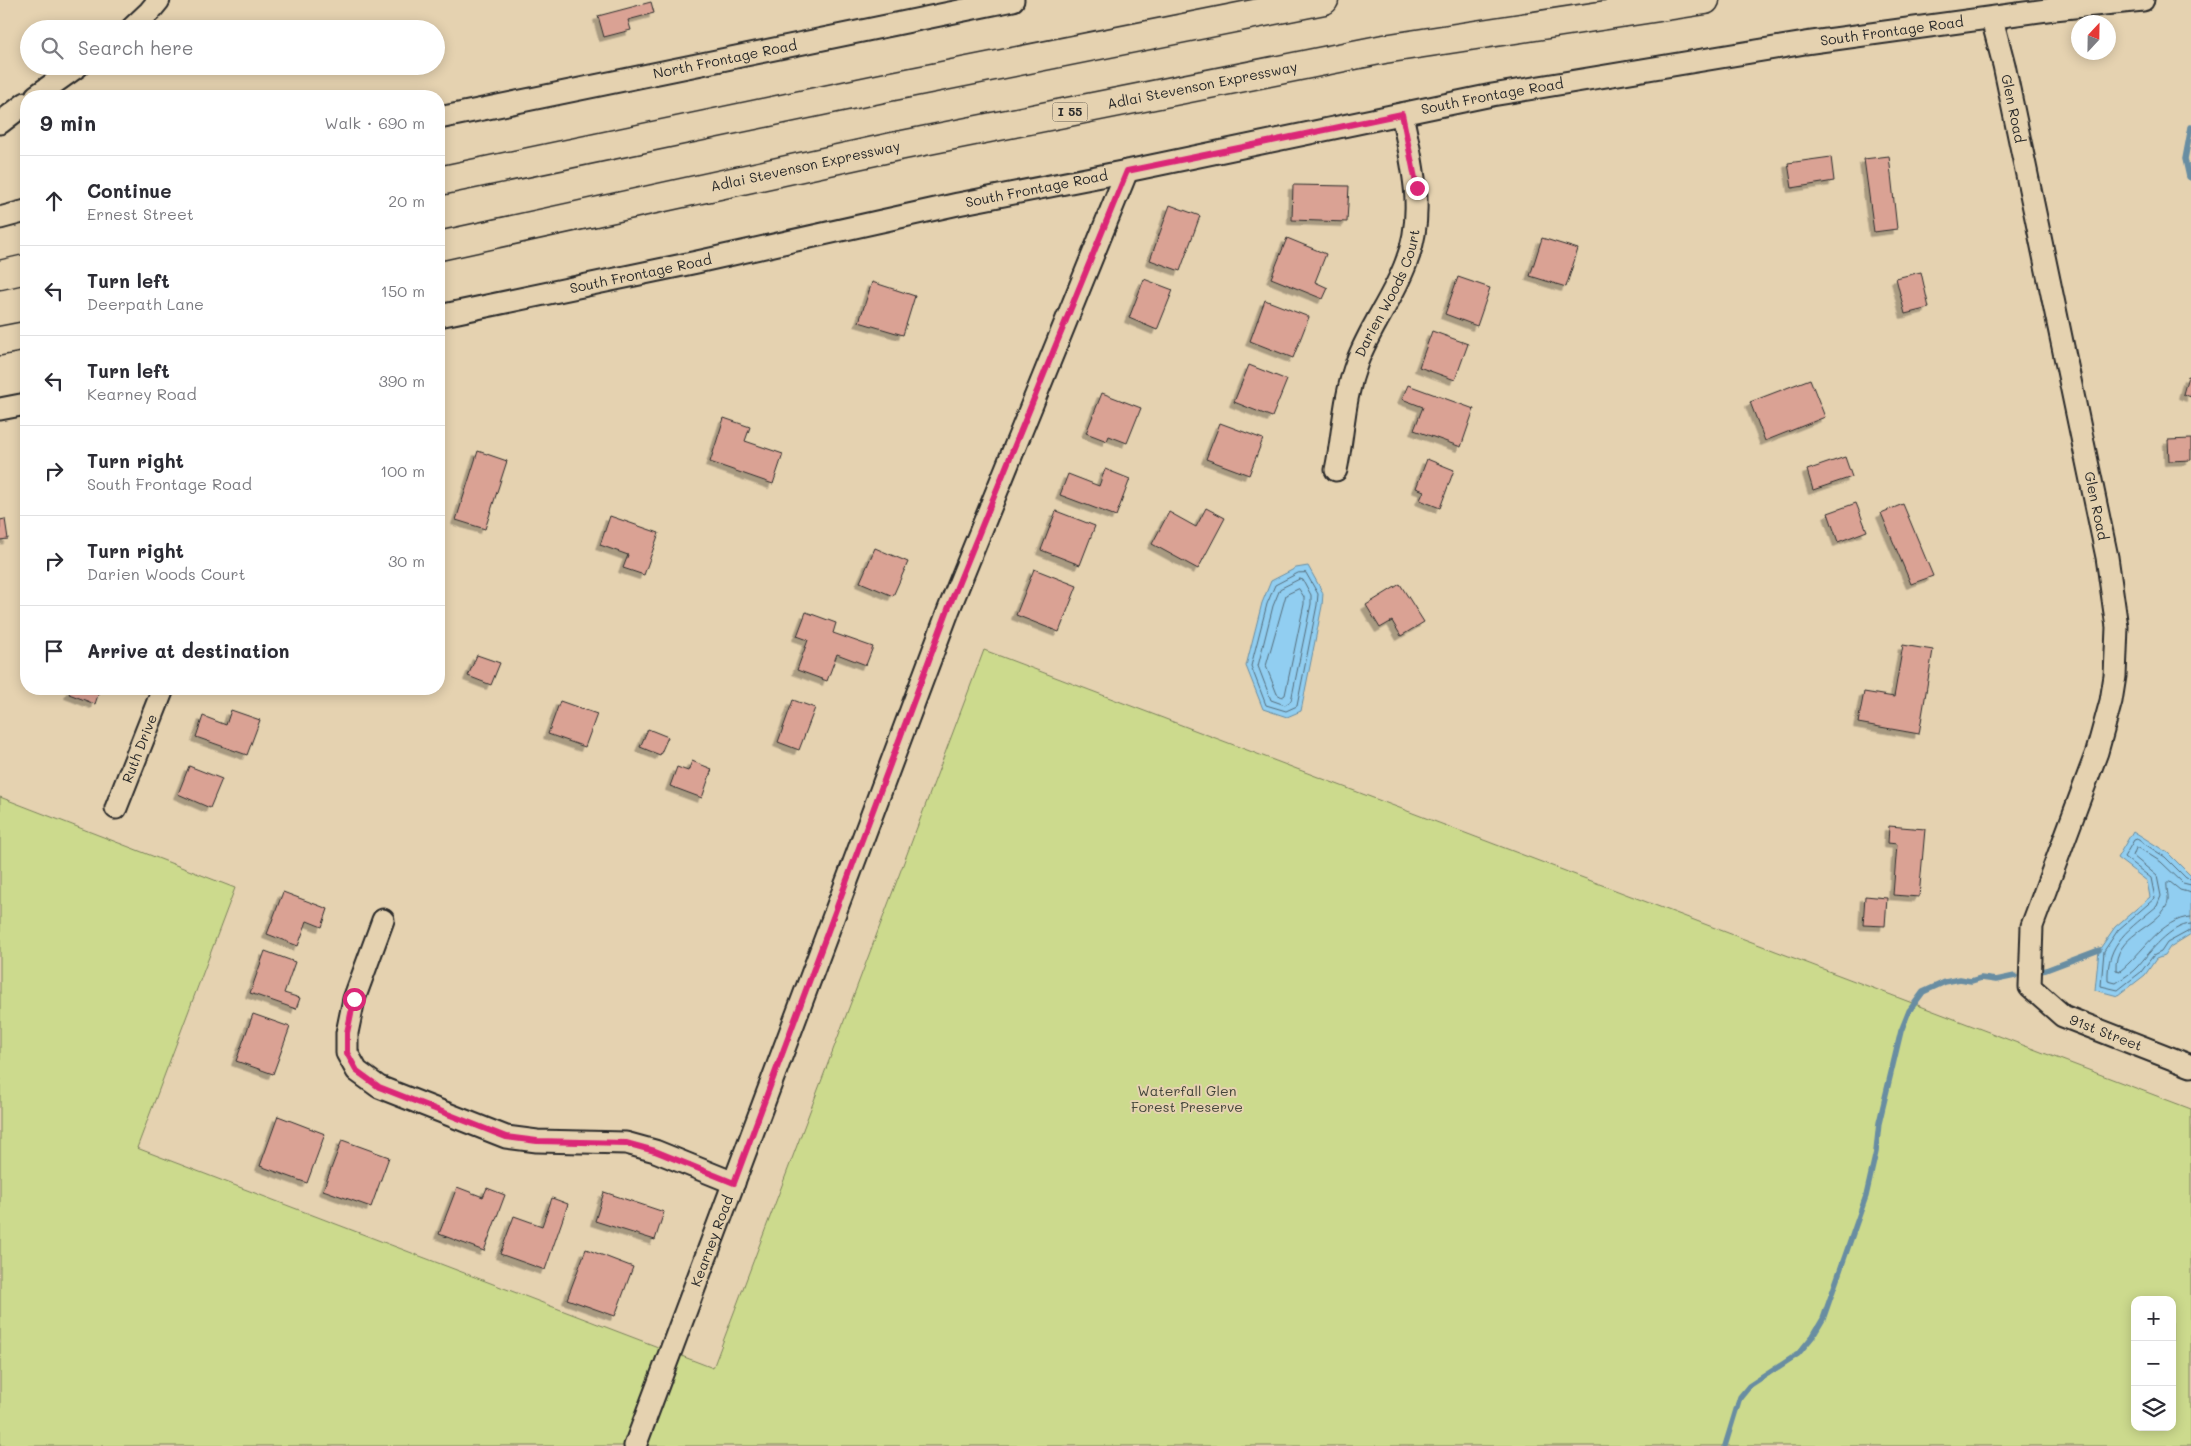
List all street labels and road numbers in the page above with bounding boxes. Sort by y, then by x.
street label: South Frontage Road [1819,11,1965,50]
street label: North Frontage Road [651,35,799,83]
street label: Adlai Stevenson Expressway [1105,57,1299,113]
street label: Glen Road [1997,72,2030,145]
street label: South Frontage Road [1419,73,1565,119]
road number: I 55 [1052,102,1088,121]
street label: Adlai Stevenson Expressway [709,136,902,196]
street label: South Frontage Road [964,165,1109,211]
street label: Darien Woods Court [1350,228,1424,360]
street label: South Frontage Road [568,249,713,297]
street label: Glen Road [2080,470,2113,542]
street label: Ruth Drive [117,711,161,785]
street label: 91st Street [2067,1010,2145,1055]
street label: Kearney Road [686,1192,737,1289]

